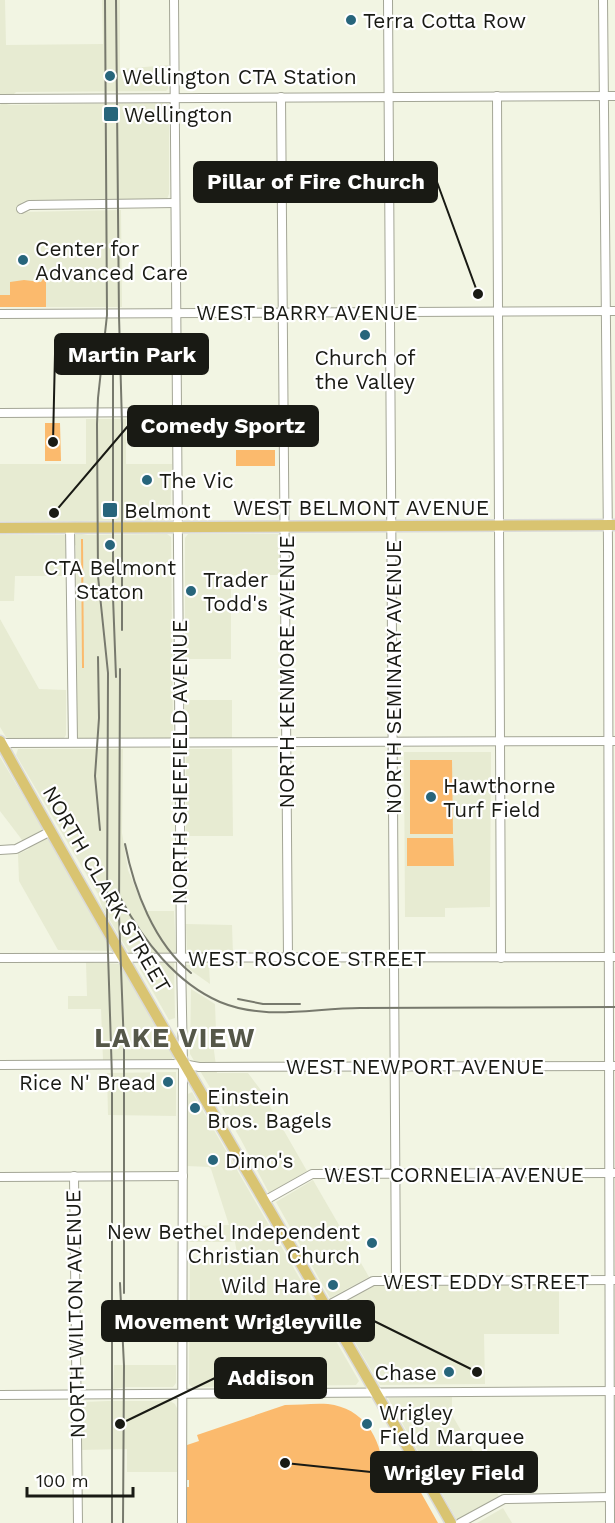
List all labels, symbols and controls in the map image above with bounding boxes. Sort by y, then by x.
place label: Terra Cotta Row [363,8,526,33]
marker: Terra Cotta Row [344,13,358,27]
place label: Wellington CTA Station [122,64,357,89]
marker: Wellington CTA Station [103,69,117,83]
place label: Wellington [124,102,233,127]
marker: Wellington [102,105,120,123]
callout: Pillar of Fire Church [194,162,437,202]
text: Pillar of Fire Church [207,169,425,194]
place label: Center for Advanced Care [35,236,188,285]
marker: Center for Advanced Care [16,253,30,267]
street label: WEST BARRY AVENUE [196,300,418,325]
marker: Church of the Valley [358,328,372,342]
callout: Martin Park [55,334,208,374]
text: Martin Park [68,342,197,367]
place label: Church of the Valley [314,345,416,394]
callout: Comedy Sportz [128,406,318,446]
text: Comedy Sportz [141,413,305,438]
place label: The Vic [159,468,234,493]
marker: The Vic [140,473,154,487]
street label: WEST BELMONT AVENUE [233,495,489,520]
place label: Belmont [124,498,211,523]
marker: Belmont [101,501,119,519]
street label: NORTH KENMORE AVENUE [274,535,299,809]
marker: CTA Belmont Staton [103,538,117,552]
street label: NORTH SEMINARY AVENUE [381,540,406,814]
place label: CTA Belmont Staton [44,555,176,604]
place label: Trader Todd's [203,567,269,616]
marker: Trader Todd's [184,584,198,598]
street label: NORTH SHEFFIELD AVENUE [167,620,192,904]
place label: Hawthorne Turf Field [443,773,556,822]
street label: NORTH CLARK STREET [38,781,177,997]
marker: Hawthorne Turf Field [424,790,438,804]
street label: WEST ROSCOE STREET [188,946,426,971]
district label: LAKE VIEW [94,1022,256,1054]
street label: WEST NEWPORT AVENUE [286,1054,544,1079]
place label: Rice N' Bread [19,1070,156,1095]
marker: Rice N' Bread [161,1075,175,1089]
place label: Einstein Bros. Bagels [207,1084,332,1133]
marker: Einstein Bros. Bagels [188,1101,202,1115]
place label: Dimo's [225,1148,294,1173]
marker: Dimo's [206,1153,220,1167]
street label: WEST CORNELIA AVENUE [324,1162,584,1187]
street label: NORTH WILTON AVENUE [60,1189,90,1439]
place label: New Bethel Independent Christian Church [107,1219,360,1268]
marker: New Bethel Independent Christian Church [365,1236,379,1250]
street label: WEST EDDY STREET [383,1269,589,1294]
place label: Wild Hare [221,1273,321,1298]
marker: Wild Hare [326,1278,340,1292]
callout: Movement Wrigleyville [102,1301,374,1341]
text: Movement Wrigleyville [114,1309,362,1334]
callout: Addison [215,1358,326,1398]
place label: Chase [375,1360,437,1385]
text: Addison [227,1365,315,1390]
marker: Chase [442,1365,456,1379]
place label: Wrigley Field Marquee [379,1400,525,1449]
marker: Wrigley Field Marquee [360,1417,374,1431]
callout: Wrigley Field [371,1452,537,1492]
scale bar [27,1460,134,1498]
text: Wrigley Field [384,1460,524,1485]
text: 100 m [36,1470,89,1491]

